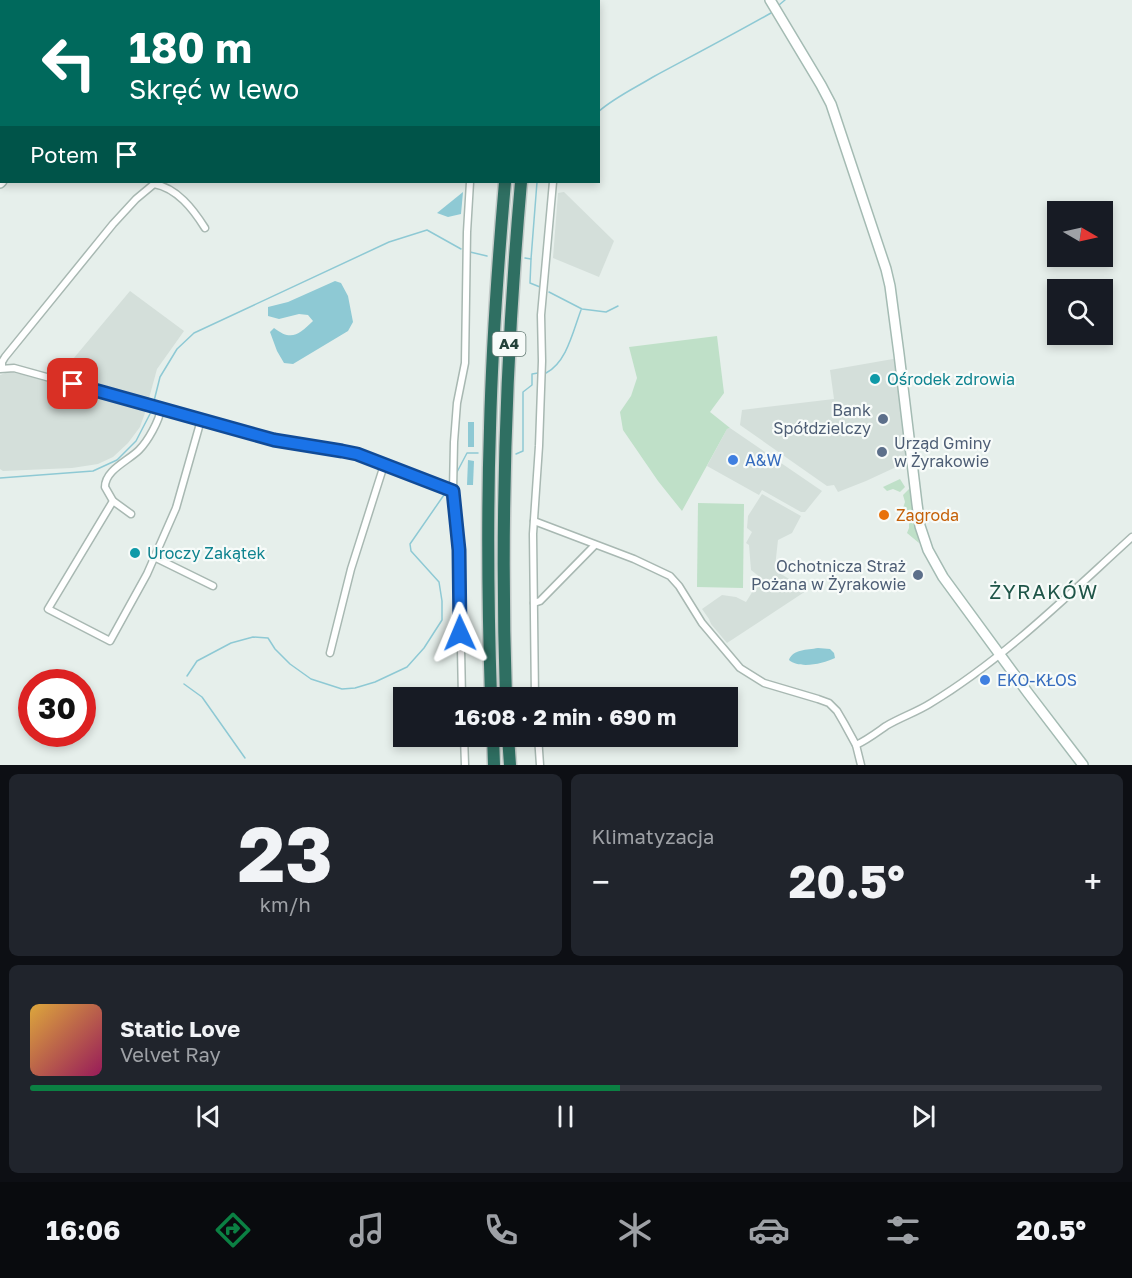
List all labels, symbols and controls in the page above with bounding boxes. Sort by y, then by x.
text: 180 m [129,22,252,72]
icon: left [30,24,108,102]
text: Skręć w lewo [129,73,299,105]
icon: arrive [110,138,143,171]
text: Potem [30,141,98,168]
north arrow [1047,201,1113,267]
map controls [1047,201,1113,345]
button: search [1047,279,1113,345]
road number: A4 [492,332,526,356]
pin [47,358,98,409]
icon: arrive [56,367,89,400]
place label: Ośrodek zdrowia [887,369,1015,389]
marker: Ośrodek zdrowia [868,372,882,386]
place label: Bank Spółdzielczy [773,400,871,438]
marker: Bank Spółdzielczy [876,412,890,426]
place label: Urząd Gminy w Żyrakowie [894,433,991,471]
marker: Urząd Gminy w Żyrakowie [875,445,889,459]
place label: A&W [745,450,782,470]
marker: A&W [726,453,740,467]
place label: Zagroda [896,505,959,525]
marker: Zagroda [877,508,891,522]
place label: Uroczy Zakątek [147,543,265,563]
marker: Uroczy Zakątek [128,546,142,560]
place label: Ochotnicza Straż Pożana w Żyrakowie [751,556,906,594]
marker: Ochotnicza Straż Pożana w Żyrakowie [911,568,925,582]
district label: ŻYRAKÓW [989,579,1099,603]
position arrow [428,601,492,665]
speed limit sign: 30 [18,669,96,747]
place label: EKO-KŁOS [997,670,1077,690]
marker: EKO-KŁOS [978,673,992,687]
text: 16:08 · 2 min · 690 m [455,703,676,730]
text: 23 [238,806,333,899]
text: Klimatyzacja [592,824,714,848]
text: 20.5° [789,854,905,908]
text: − [592,862,610,901]
text: + [1084,862,1102,901]
text: km/h [260,892,311,916]
text: Static Love [120,1015,240,1042]
text: Velvet Ray [120,1042,221,1066]
icon: previous [192,1100,225,1133]
icon: pause [549,1100,582,1133]
icon: next [907,1100,940,1133]
icon: directions [212,1209,254,1251]
icon: music [346,1209,388,1251]
icon: phone [480,1209,522,1251]
icon: climate [614,1209,656,1251]
icon: car [748,1209,790,1251]
icon: filters [882,1209,924,1251]
text: 16:06 [46,1214,120,1246]
text: 20.5° [1016,1214,1086,1246]

